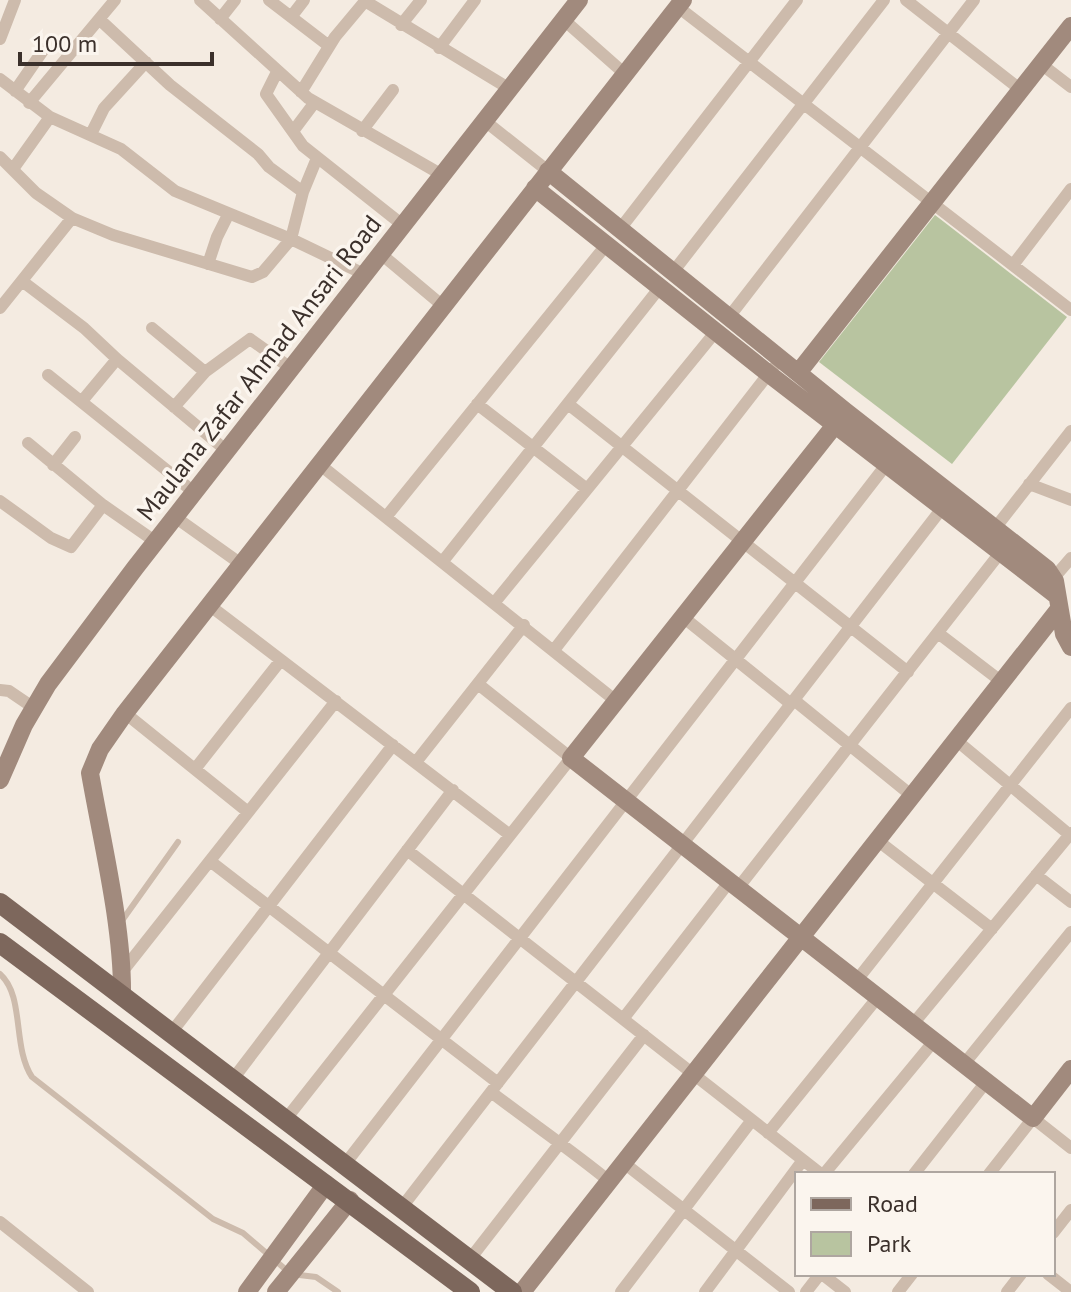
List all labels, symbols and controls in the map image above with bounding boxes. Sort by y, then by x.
scale bar [20,16,212,66]
text: 100 m [32,28,97,59]
street label: Maulana Zafar Ahmad Ansari Road [129,208,388,527]
legend [795,1172,1055,1276]
text: Road [867,1188,918,1219]
text: Park [867,1228,912,1259]

